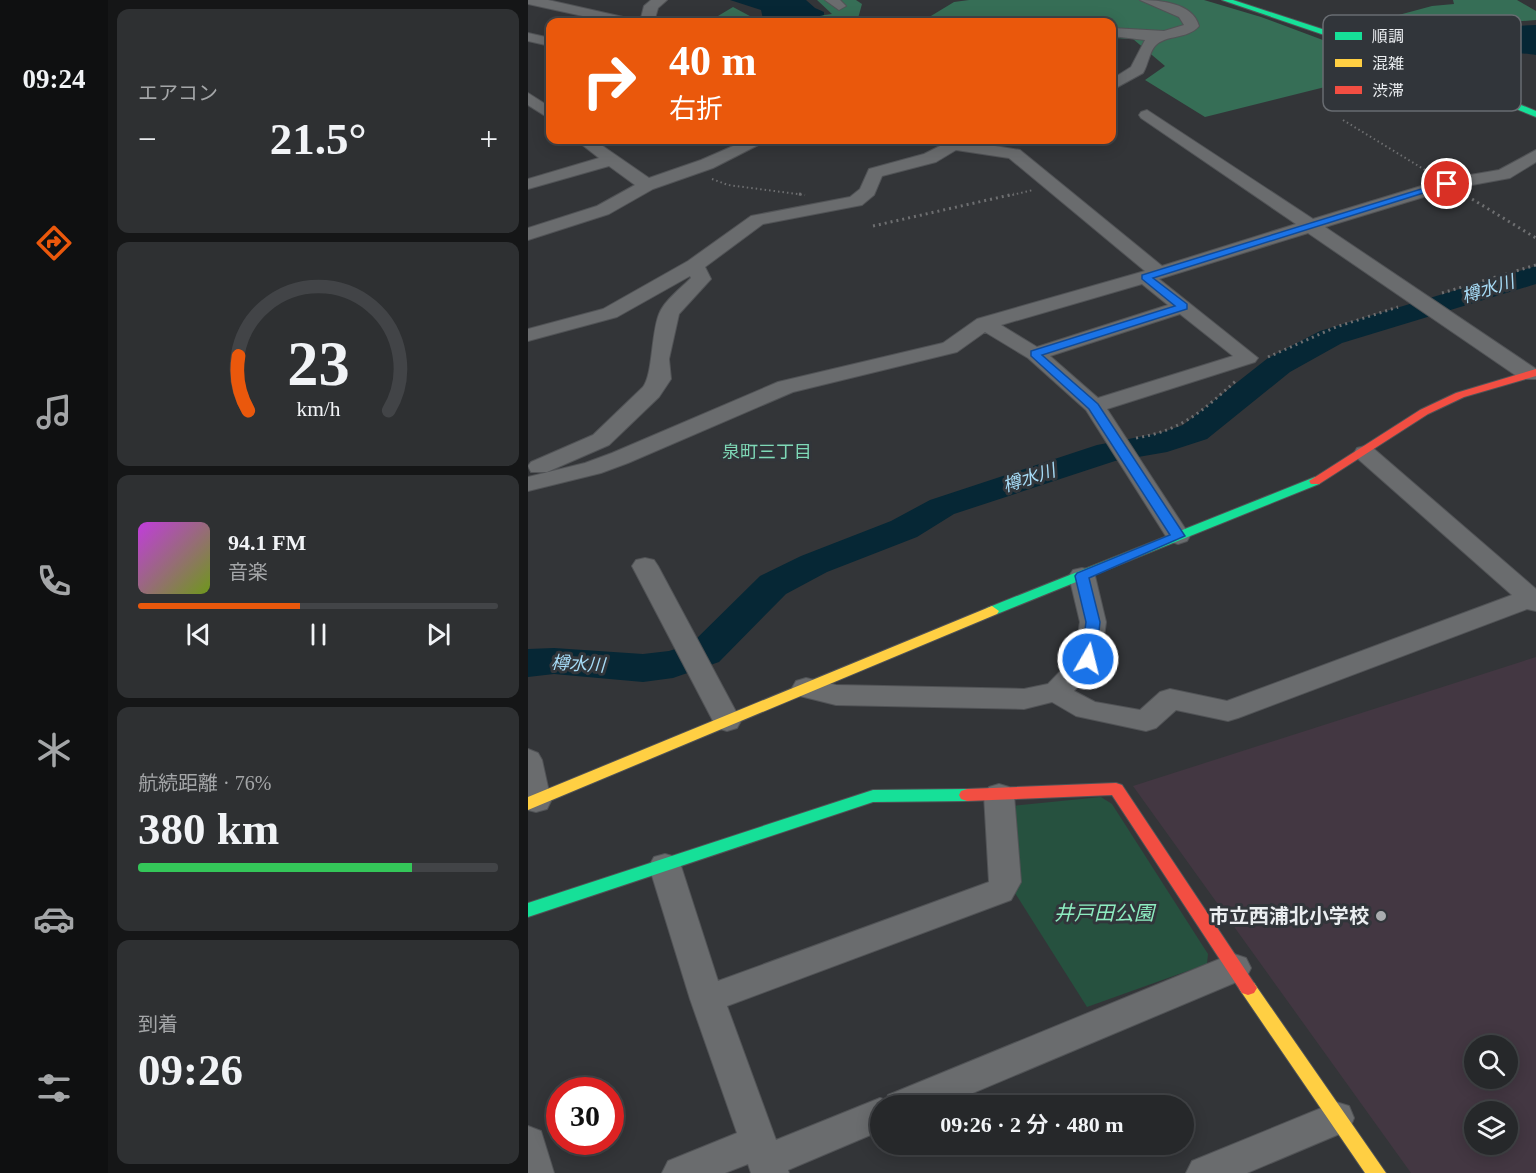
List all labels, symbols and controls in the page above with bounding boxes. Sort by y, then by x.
legend [1323,15,1521,111]
text: 順調 [1372,28,1404,45]
text: 40 m [669,38,757,84]
icon: right [570,42,648,120]
text: 混雑 [1372,55,1404,72]
text: 09:24 [23,64,86,94]
text: エアコン [138,82,218,104]
text: 渋滞 [1372,82,1404,99]
text: 右折 [669,94,723,124]
text: 21.5° [270,114,366,164]
text: − [138,121,157,157]
text: + [479,121,498,157]
pin [1421,158,1472,209]
icon: arrive [1430,167,1463,200]
icon: directions [33,222,75,264]
water label: 樽水川 [1459,271,1519,306]
text: 23 [287,329,349,398]
icon: music [33,391,75,433]
text: km/h [296,397,340,421]
district label: 泉町三丁目 [722,442,812,462]
water label: 樽水川 [1000,460,1060,496]
text: 94.1 FM [228,530,306,555]
icon: phone [33,560,75,602]
text: 音楽 [228,561,268,583]
icon: previous [182,618,215,651]
icon: pause [302,618,335,651]
icon: next [422,618,455,651]
position arrow [1056,627,1120,691]
water label: 樽水川 [551,653,607,676]
icon: climate [33,729,75,771]
text: 航続距離 · 76% [138,772,271,794]
text: 380 km [138,804,279,854]
icon: car [33,898,75,940]
park label: 井戸田公園 [1054,902,1157,924]
place label: 市立西浦北小学校 [1209,905,1369,927]
marker: 市立西浦北小学校 [1374,909,1388,923]
text: 到着 [138,1013,178,1035]
map controls [1464,1035,1518,1155]
button: search [1464,1035,1518,1089]
text: 09:26 [138,1045,243,1095]
icon: filters [33,1067,75,1109]
speed limit sign: 30 [546,1077,624,1155]
button: layers [1464,1101,1518,1155]
text: 09:26 · 2 分 · 480 m [940,1112,1124,1137]

